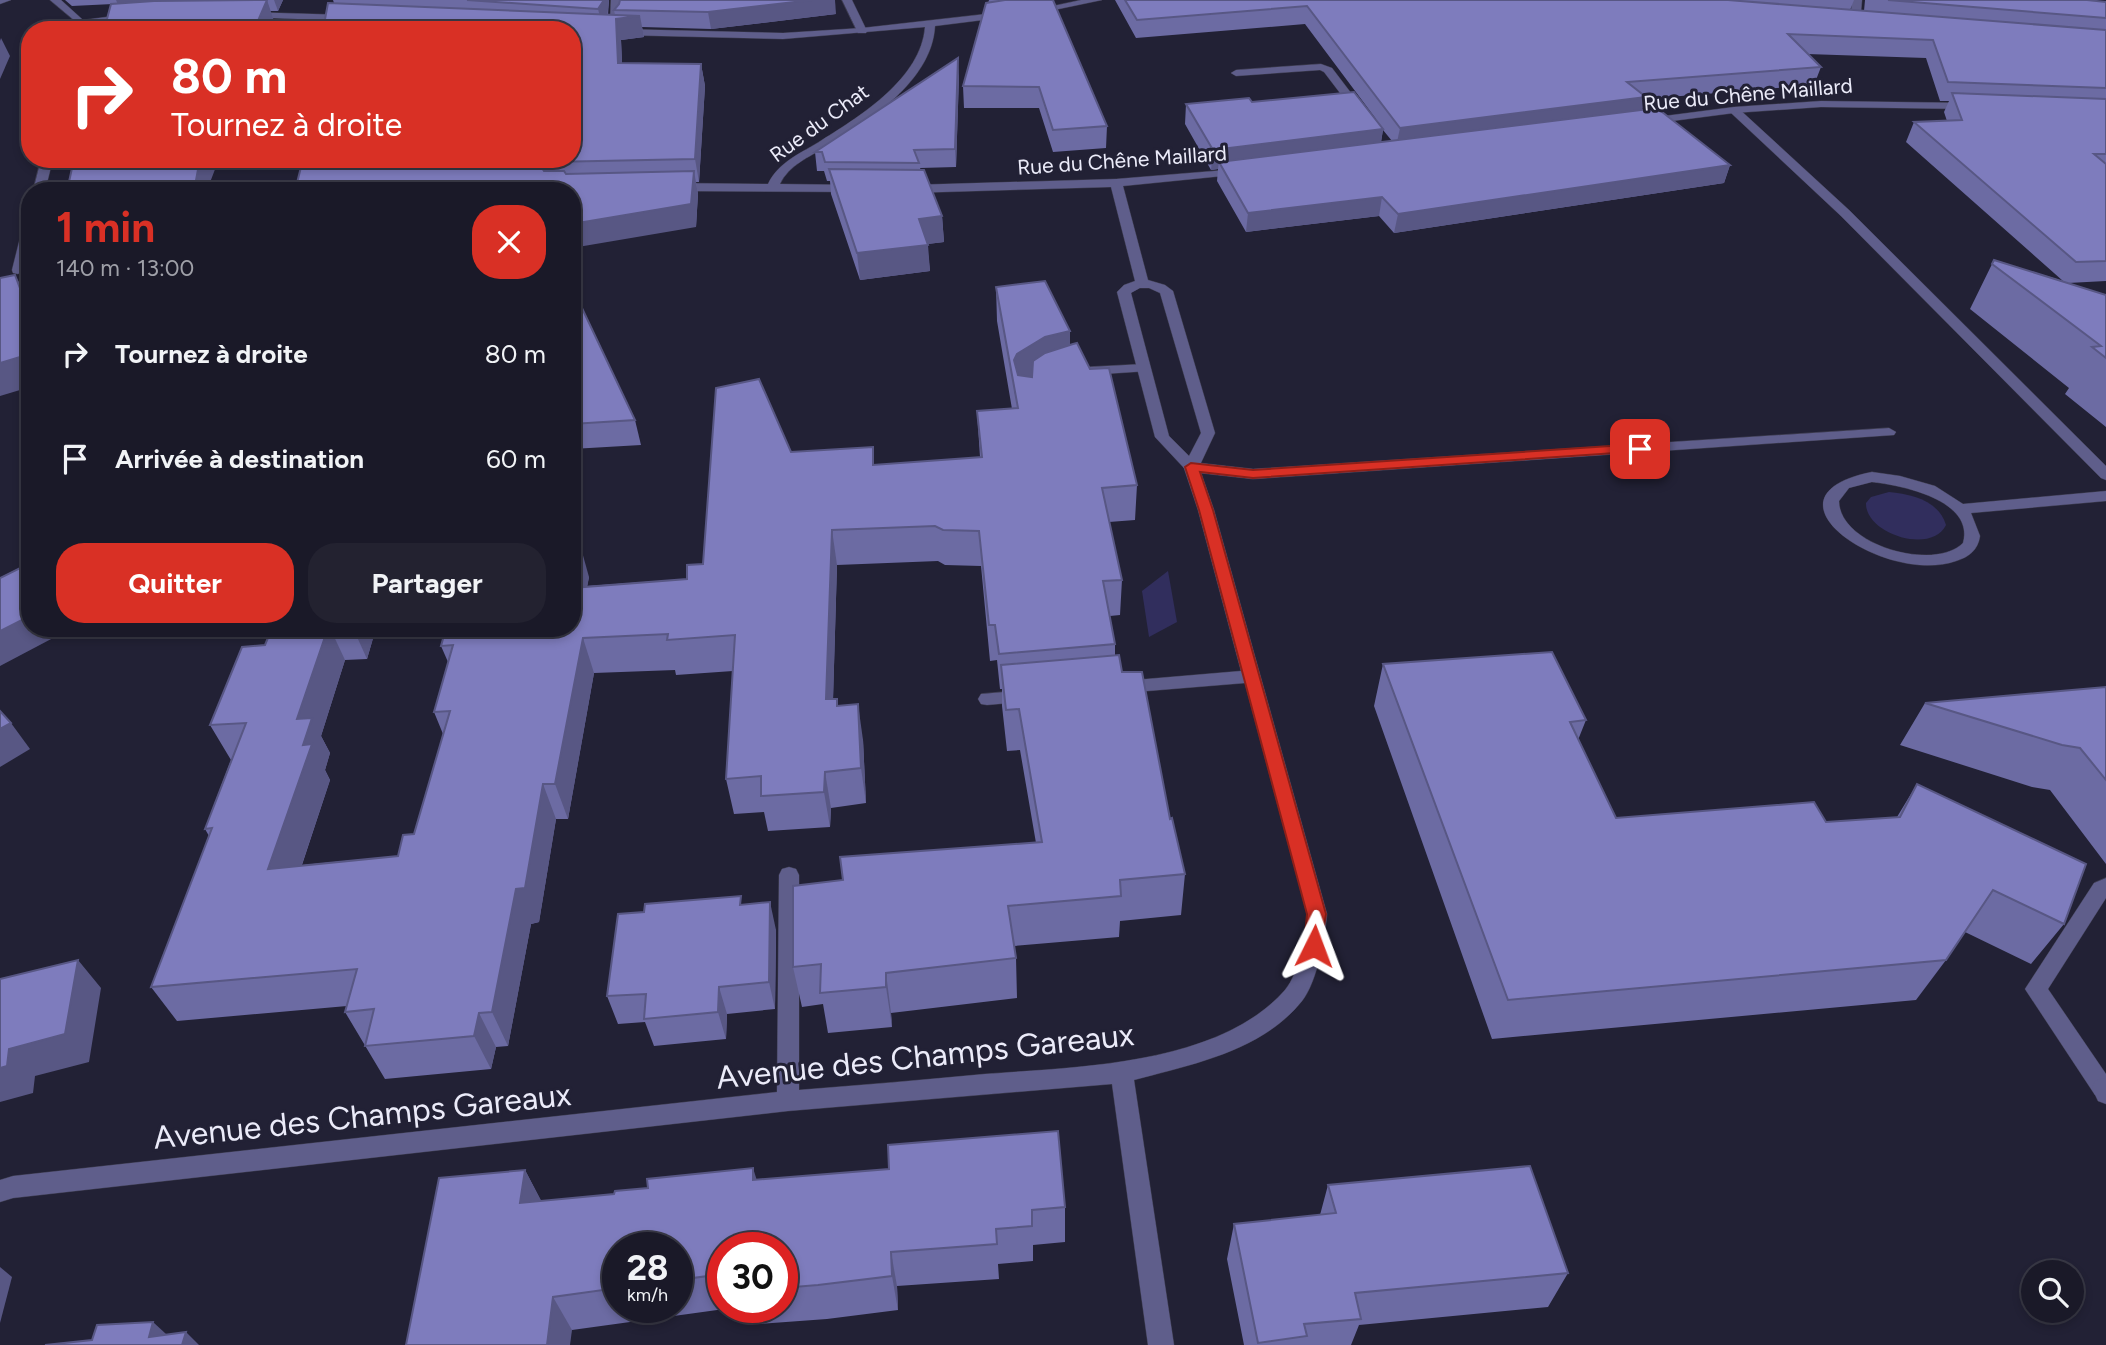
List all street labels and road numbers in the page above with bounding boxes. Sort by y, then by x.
street label: Rue du Chêne Maillard [1642,72,1854,116]
street label: Rue du Chat [765,79,873,167]
street label: Rue du Chêne Maillard [1016,140,1228,180]
street label: Avenue des Champs Gareaux [714,1015,1136,1097]
street label: Avenue des Champs Gareaux [151,1075,573,1157]

